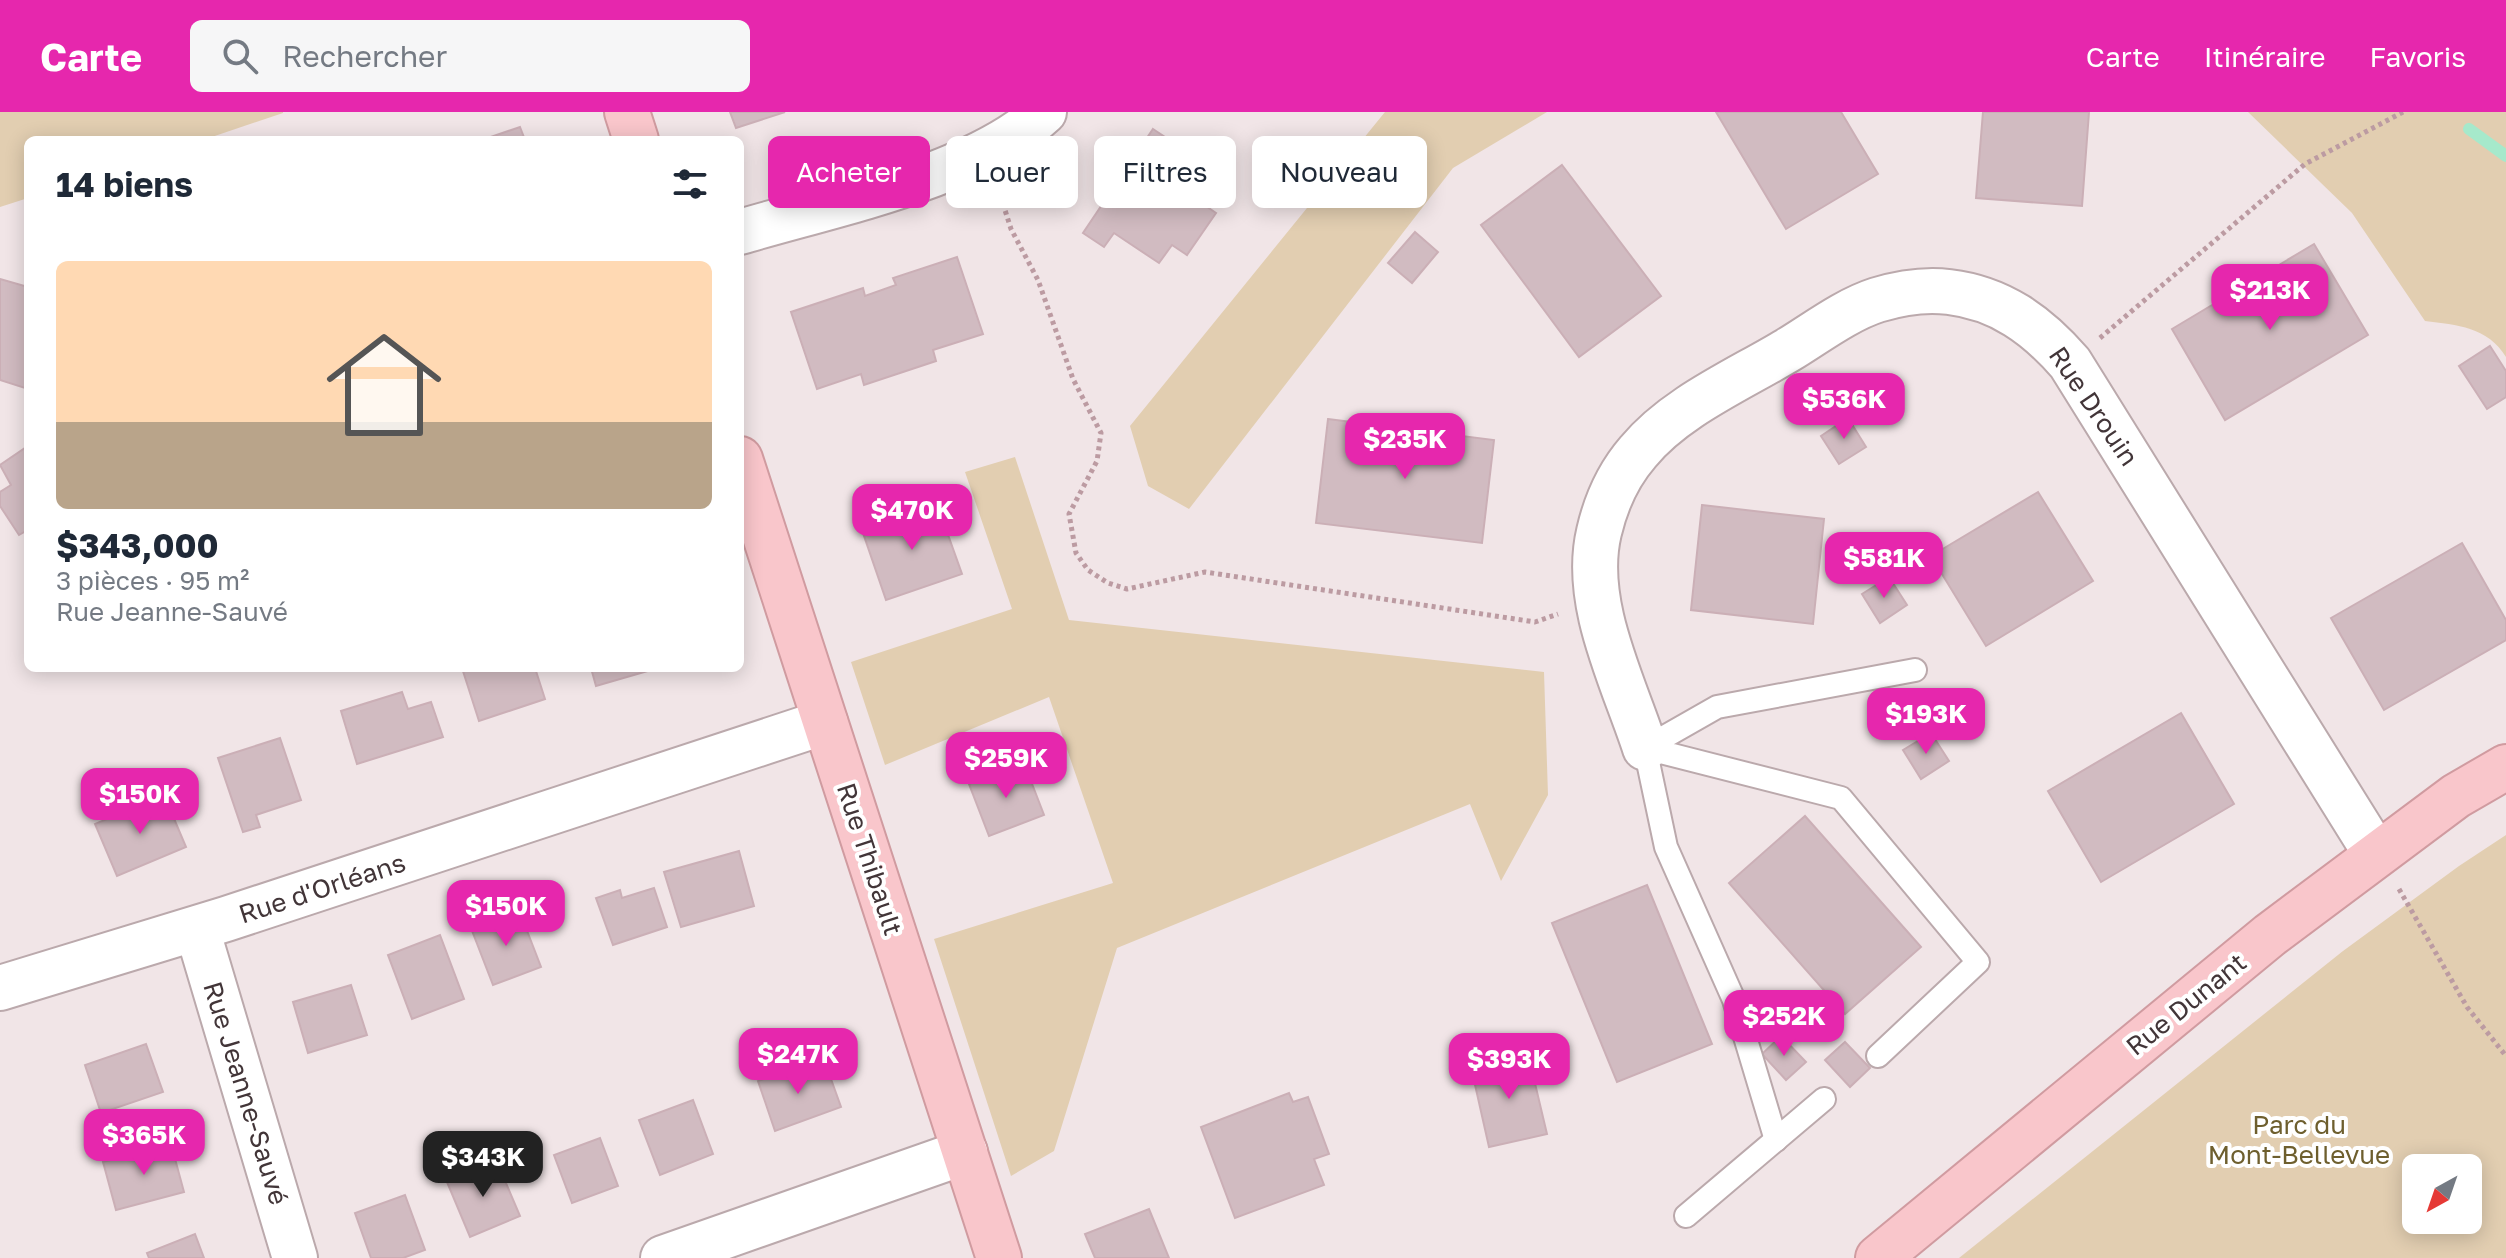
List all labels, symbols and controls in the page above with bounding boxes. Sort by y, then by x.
search box [190,20,750,92]
text: Carte [40,34,142,79]
icon: search [218,34,262,78]
text: Rechercher [282,38,447,74]
text: Carte [2086,40,2160,73]
text: Itinéraire [2204,40,2325,73]
text: Favoris [2369,40,2466,73]
chip: Acheter [768,136,930,208]
chip: Louer [946,136,1078,208]
chip: Filtres [1094,136,1236,208]
chip: Nouveau [1252,136,1427,208]
icon: filters [668,162,712,206]
text: 14 biens [56,164,193,204]
pin: $213K [2214,264,2326,332]
text: $213K [2229,274,2311,305]
icon: home [312,313,456,457]
street label: Rue Drouin [2043,341,2145,471]
pin: $536K [1788,373,1900,441]
text: $536K [1802,383,1886,414]
pin: $235K [1349,413,1461,481]
text: $235K [1363,423,1447,454]
pin: $470K [856,484,968,552]
text: $470K [870,494,954,525]
text: $343,000 [56,525,219,565]
pin: $581K [1828,532,1940,600]
text: $581K [1843,542,1925,573]
text: 3 pièces · 95 m² [56,565,249,596]
text: Rue Jeanne-Sauvé [56,596,288,627]
pin: $193K [1870,688,1982,756]
text: $193K [1885,698,1967,729]
pin: $259K [950,732,1062,800]
text: $259K [964,742,1048,773]
pin: $150K [84,768,196,836]
text: $150K [99,778,181,809]
street label: Rue Thibault [831,779,909,939]
street label: Rue d'Orléans [235,847,409,929]
pin: $150K [450,880,562,948]
text: $150K [465,890,547,921]
street label: Rue Dunant [2120,946,2252,1062]
street label: Rue Jeanne-Sauvé [197,978,295,1208]
pin: $252K [1728,990,1840,1058]
text: $252K [1742,1000,1826,1031]
pin: $247K [742,1028,854,1096]
pin: $393K [1453,1033,1565,1101]
text: $247K [757,1038,839,1069]
text: $393K [1467,1043,1551,1074]
pin: $365K [88,1109,200,1177]
park label: Parc du Mont-Bellevue [2208,1109,2390,1170]
text: $365K [102,1119,186,1150]
pin: $343K [427,1131,539,1199]
text: $343K [441,1141,525,1172]
north arrow [2402,1154,2482,1234]
map controls [2402,1154,2482,1234]

